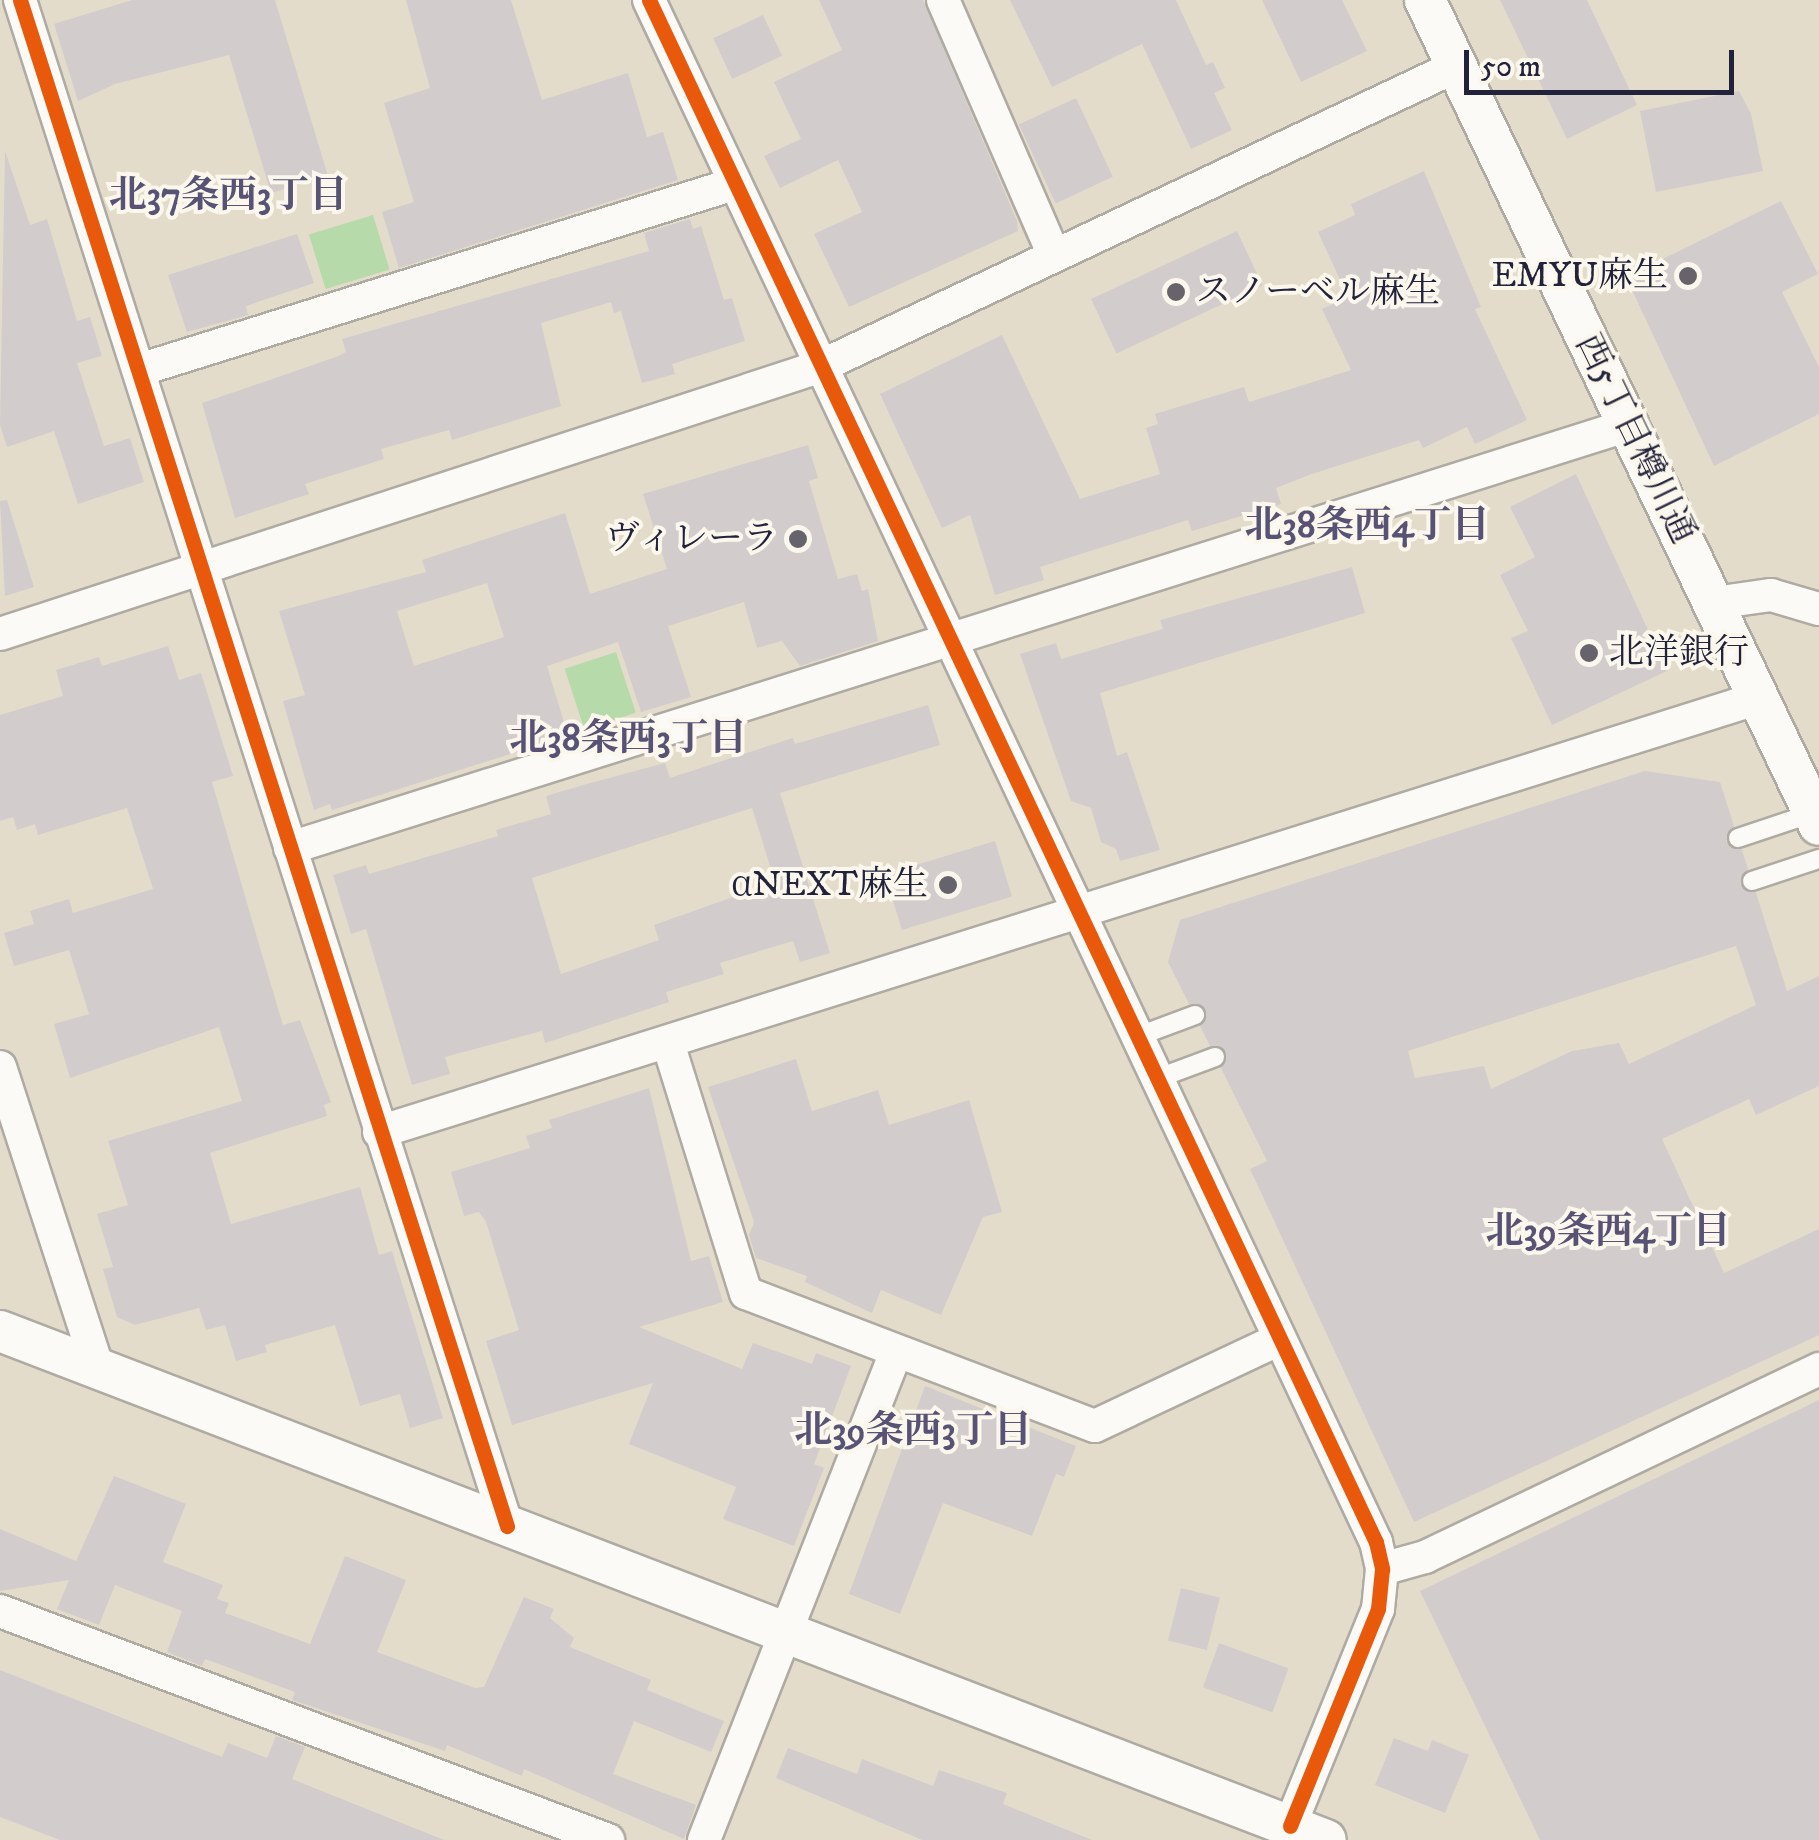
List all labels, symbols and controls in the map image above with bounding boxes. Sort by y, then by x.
scale bar [1469,30,1739,92]
text: 50 m [1481,49,1541,86]
district label: 北37条西3丁目 [109,174,347,220]
place label: EMYU麻生 [1492,255,1668,297]
marker: EMYU麻生 [1677,265,1699,287]
place label: スノーベル麻生 [1196,271,1440,313]
marker: スノーベル麻生 [1165,281,1187,303]
street label: 西5丁目樽川通 [1566,328,1704,550]
district label: 北38条西4丁目 [1244,504,1490,550]
place label: ヴィレーラ [603,518,778,560]
marker: ヴィレーラ [787,528,809,550]
place label: 北洋銀行 [1609,632,1749,674]
marker: 北洋銀行 [1578,642,1600,664]
district label: 北38条西3丁目 [509,717,747,763]
place label: αNEXT麻生 [731,864,928,906]
marker: αNEXT麻生 [937,874,959,896]
district label: 北39条西4丁目 [1485,1210,1731,1256]
district label: 北39条西3丁目 [794,1409,1032,1455]

